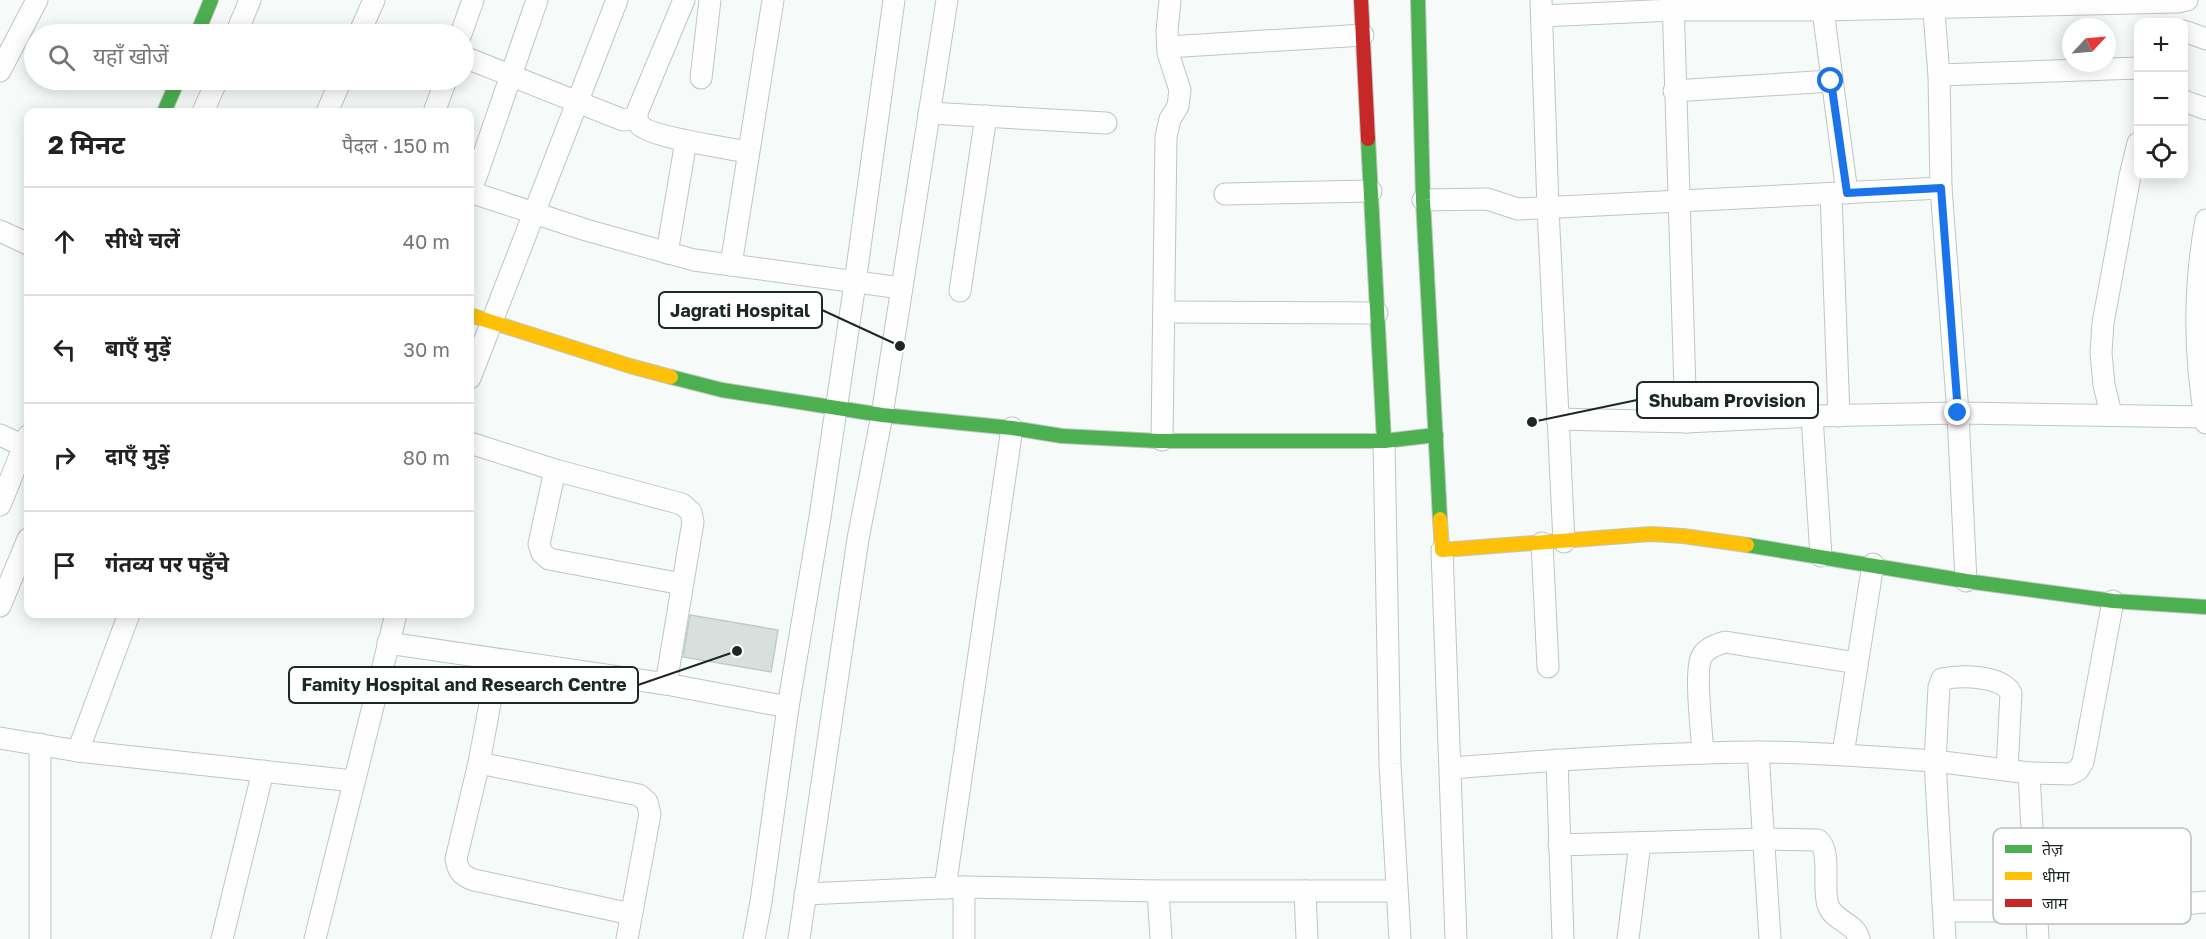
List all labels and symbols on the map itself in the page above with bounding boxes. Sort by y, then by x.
north arrow [2062,18,2116,72]
route start [1817,67,1843,93]
callout: Jagrati Hospital [659,292,822,328]
text: Jagrati Hospital [670,299,810,321]
callout: Shubam Provision [1637,382,1818,418]
text: Shubam Provision [1648,389,1806,411]
route end [1944,399,1970,425]
callout: Famity Hospital and Research Centre [289,667,638,703]
text: Famity Hospital and Research Centre [301,673,627,695]
legend [1993,828,2191,924]
text: तेज़ [2042,839,2064,859]
text: धीमा [2042,866,2071,886]
text: जाम [2042,893,2068,913]

